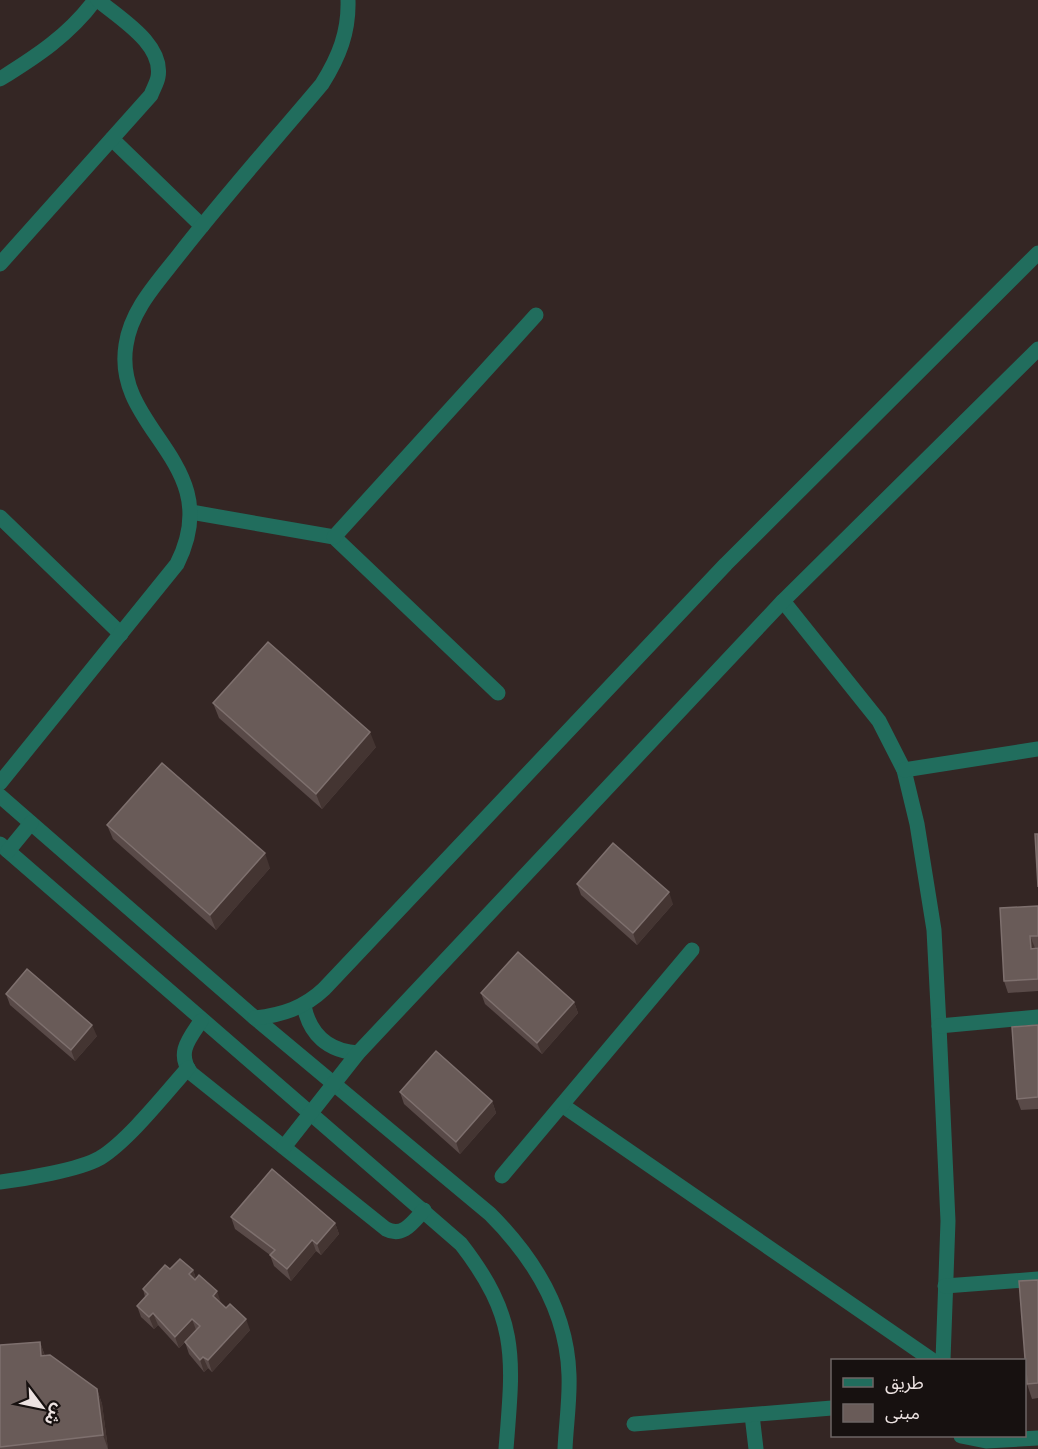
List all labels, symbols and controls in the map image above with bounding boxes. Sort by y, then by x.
legend [831,1359,1026,1437]
text: طريق [885,1372,924,1394]
north arrow [12,1377,72,1437]
text: ش [40,1400,68,1429]
text: مبنى [885,1402,920,1424]

